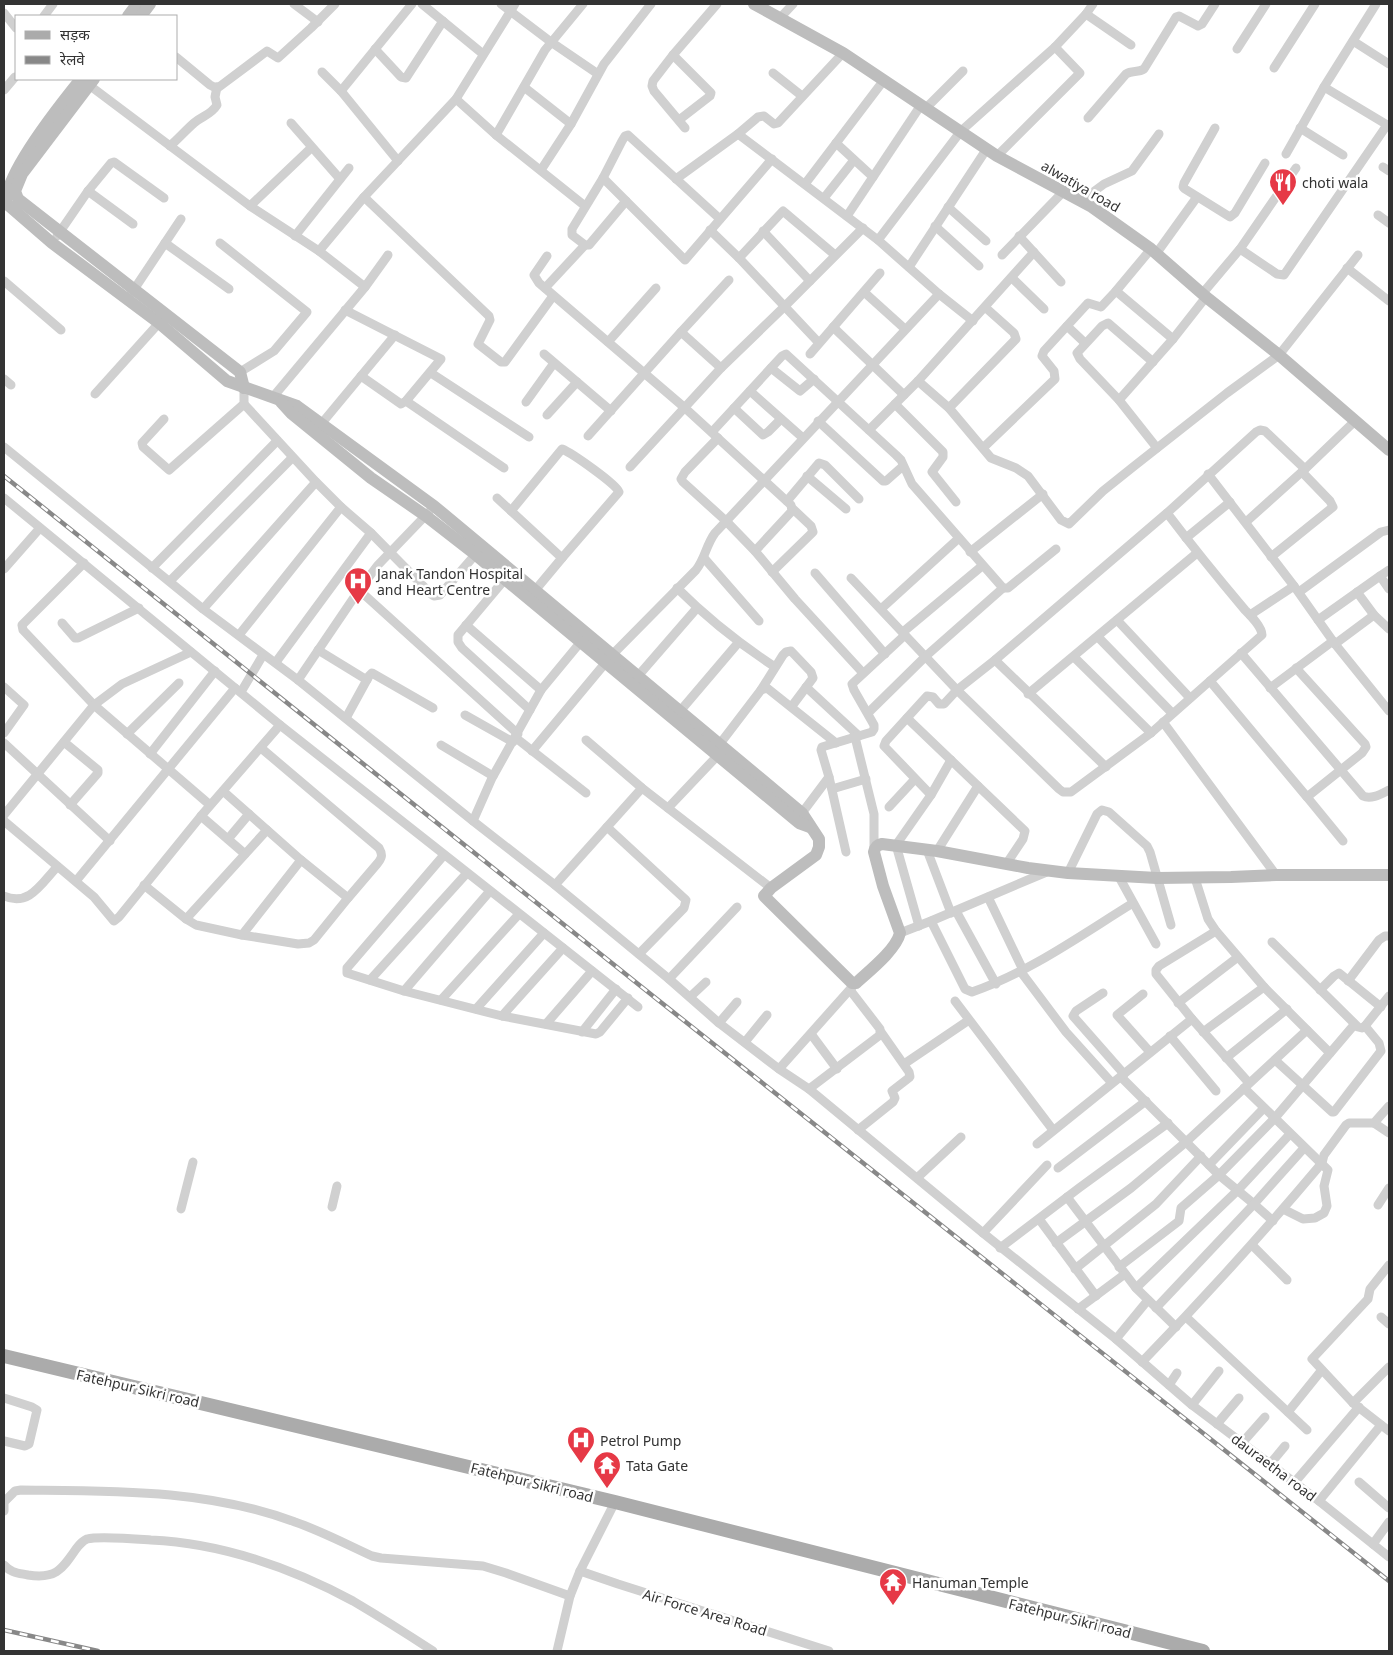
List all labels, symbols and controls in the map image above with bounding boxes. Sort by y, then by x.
legend [15,15,178,80]
text: सड़क [60,24,90,44]
text: रेलवे [59,49,85,69]
street label: alwatiya road [1038,156,1124,216]
restaurant icon: choti wala [1268,167,1298,206]
place label: choti wala [1302,173,1368,192]
place label: Janak Tandon Hospital and Heart Centre [375,564,523,599]
hospital icon: Janak Tandon Hospital and Heart Centre [343,566,373,605]
street label: Fatehpur Sikri road [75,1365,201,1411]
hospital icon: Petrol Pump [566,1425,596,1464]
street label: dauraetha road [1228,1429,1320,1505]
place label: Petrol Pump [600,1431,681,1450]
temple icon: Tata Gate [592,1450,622,1489]
place label: Tata Gate [626,1456,688,1475]
street label: Fatehpur Sikri road [469,1458,595,1506]
temple icon: Hanuman Temple [878,1567,908,1606]
place label: Hanuman Temple [912,1573,1029,1592]
street label: Air Force Area Road [641,1584,769,1640]
street label: Fatehpur Sikri road [1007,1594,1133,1642]

